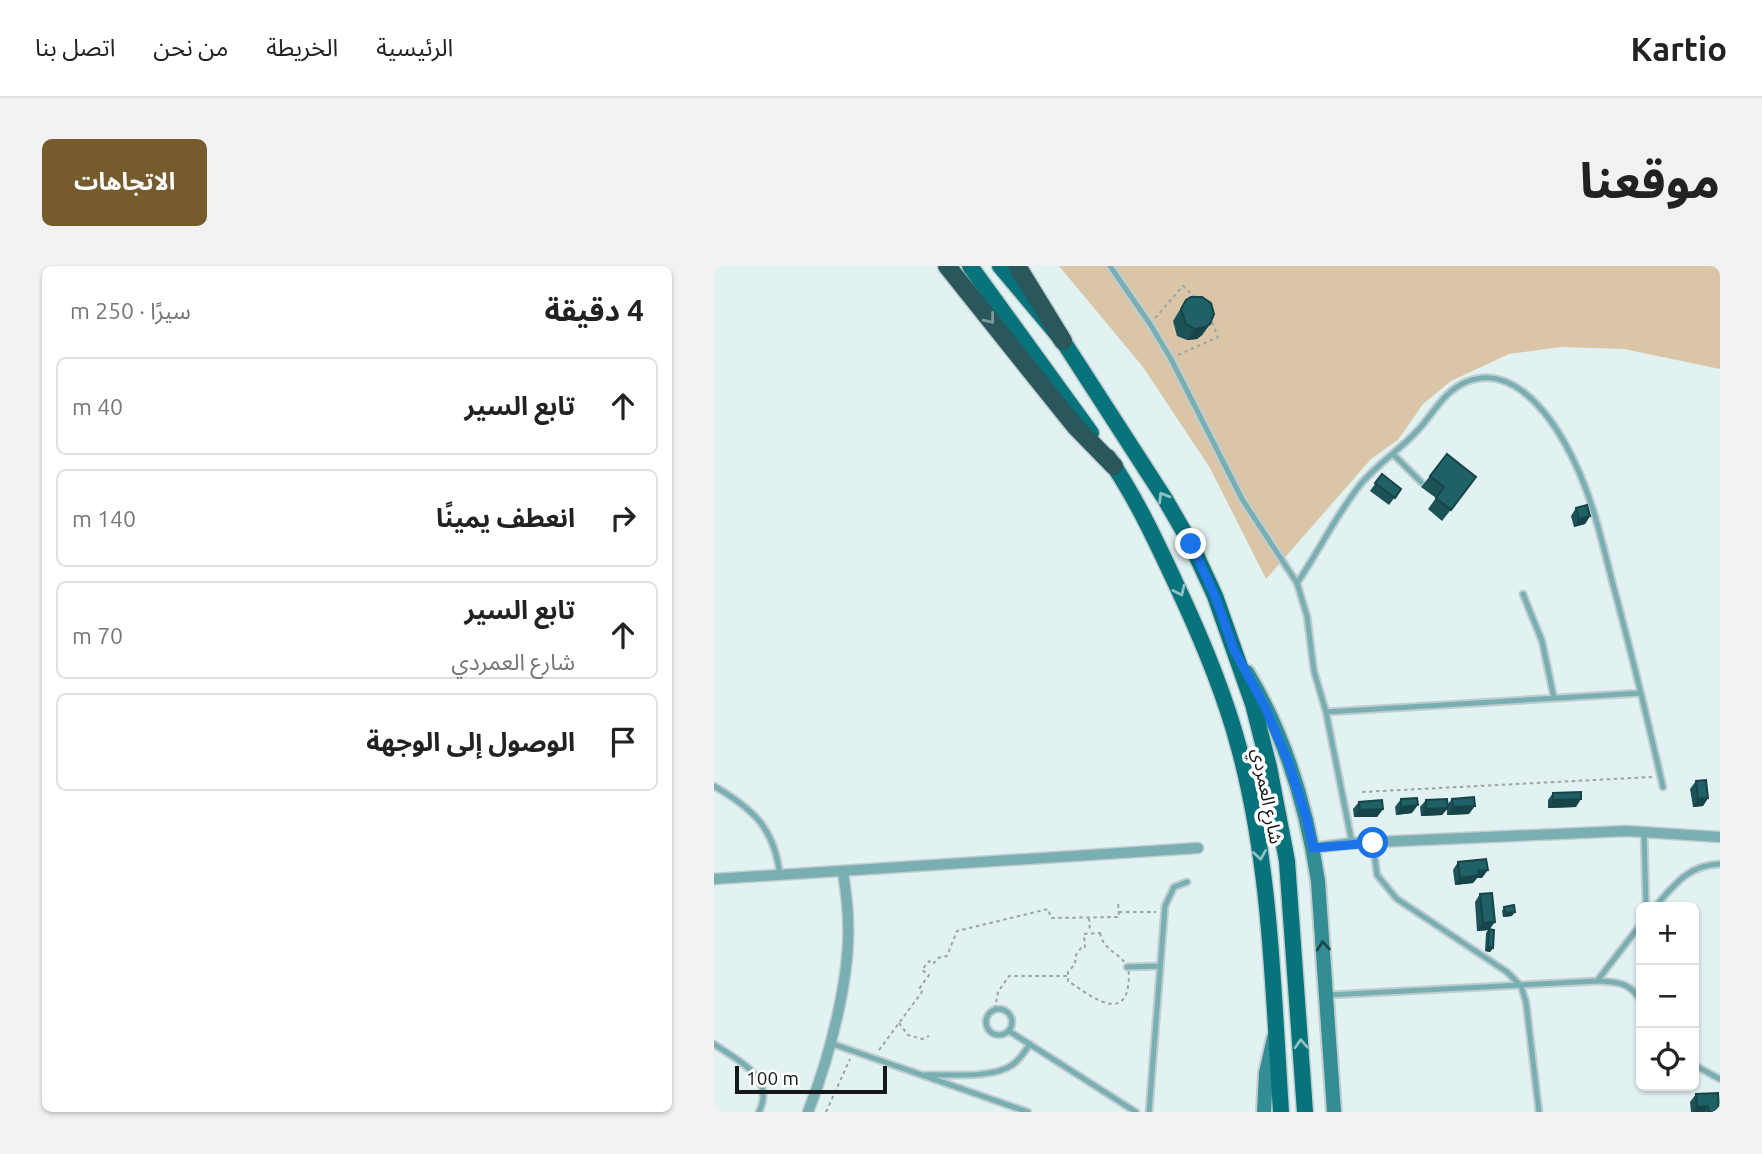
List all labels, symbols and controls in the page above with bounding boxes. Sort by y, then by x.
text: Kartio [1631,30,1727,67]
text: اتصل بنا [35,34,115,61]
text: من نحن [153,34,228,61]
text: الخريطة [266,34,338,61]
text: الرئيسية [376,34,453,61]
button: الاتجاهات [42,139,207,226]
text: موقعنا [1580,152,1720,207]
text: 4 دقيقة [544,293,644,327]
text: سيرًا · 250 m [70,298,191,323]
one-way arrow [981,312,994,324]
icon: ahead [604,387,642,425]
text: تابع السير [465,391,575,420]
text: 40 m [72,394,123,419]
one-way arrow [1159,492,1172,505]
icon: right [604,499,642,537]
text: انعطف يمينًا [436,503,575,532]
text: 140 m [72,506,136,531]
route end [1175,528,1206,559]
one-way arrow [1172,584,1186,596]
text: تابع السير [465,595,575,624]
icon: ahead [604,616,642,654]
text: 70 m [72,623,123,648]
text: شارع العمردي [451,649,575,674]
icon: arrive [604,723,642,761]
text: الوصول إلى الوجهة [366,727,575,756]
street label: شارع العمردي [1244,747,1287,846]
route start [1357,827,1388,858]
one-way arrow [1252,849,1267,861]
map controls [1636,902,1699,1091]
button: + [1636,902,1699,965]
one-way arrow [1316,940,1331,951]
button: − [1636,965,1699,1028]
button: locate [1636,1028,1699,1091]
one-way arrow [1294,1038,1309,1049]
scale bar [735,1063,887,1095]
text: 100 m [746,1067,799,1089]

